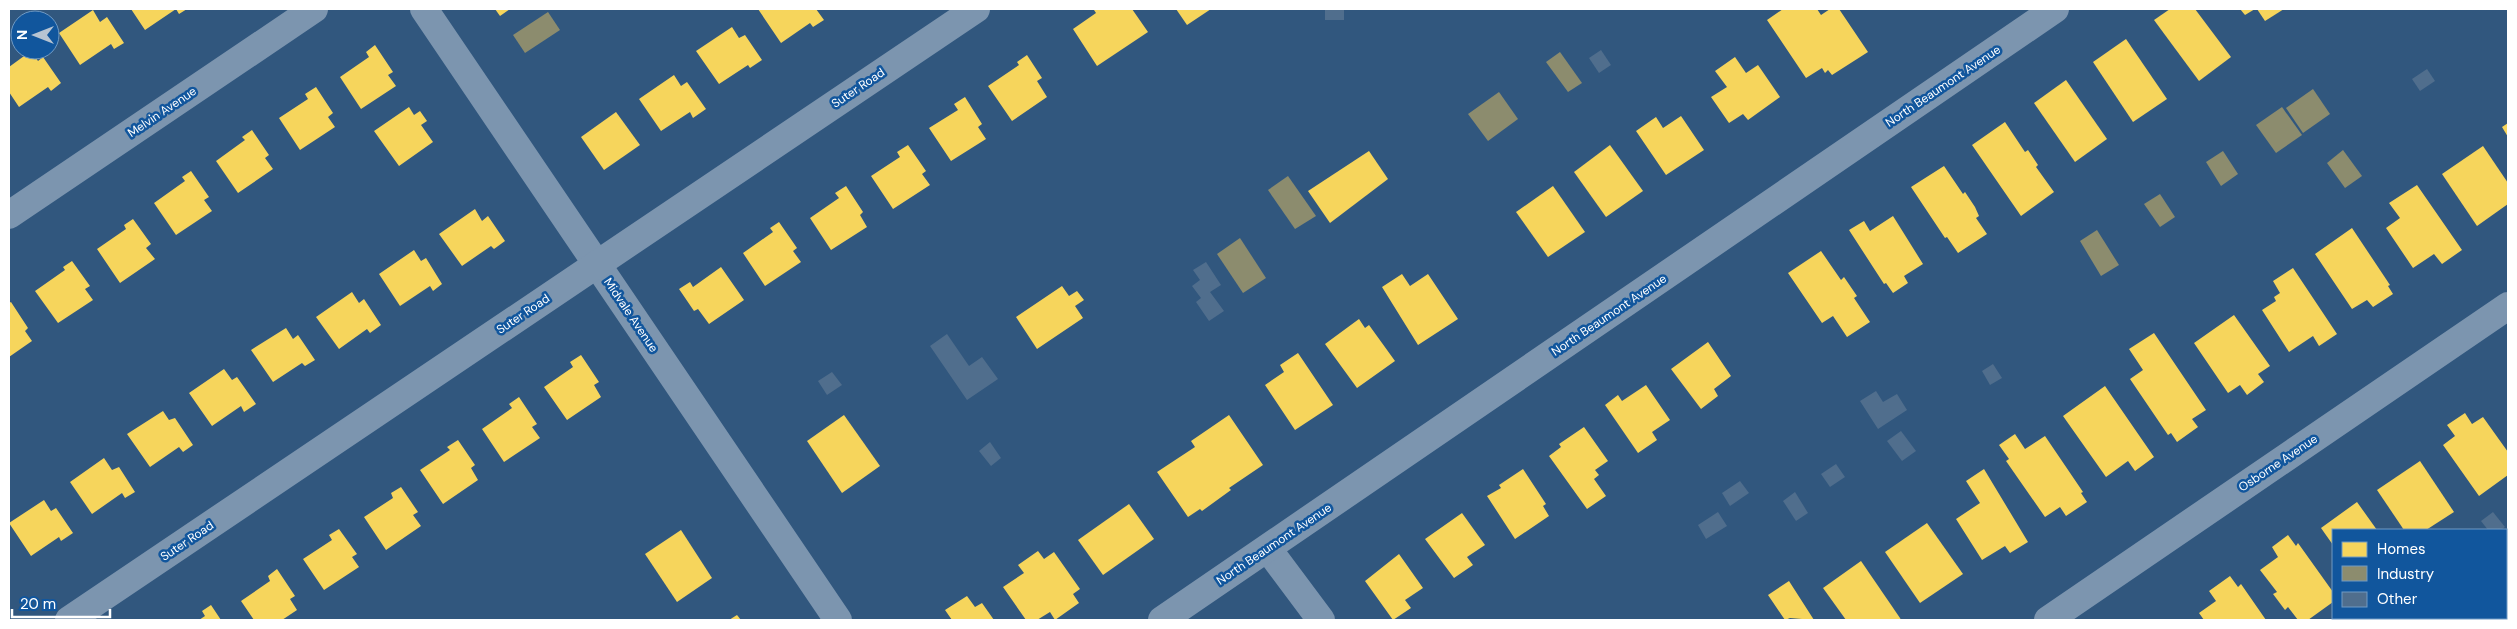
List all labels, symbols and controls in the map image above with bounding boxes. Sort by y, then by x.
north arrow [10,10,60,60]
text: N [13,30,31,40]
street label: North Beaumont Avenue [1882,41,2004,131]
street label: Suter Road [828,64,888,112]
street label: Melvin Avenue [125,83,200,141]
street label: North Beaumont Avenue [1548,270,1670,360]
street label: Midvale Avenue [600,275,662,355]
street label: Suter Road [493,290,553,338]
street label: Osborne Avenue [2235,431,2321,495]
street label: North Beaumont Avenue [1213,499,1335,589]
street label: Suter Road [157,517,217,565]
legend [2332,529,2507,619]
text: Homes [2377,539,2426,559]
text: Industry [2377,564,2435,584]
scale bar [12,586,110,618]
text: Other [2377,589,2418,609]
text: 20 m [20,594,56,614]

